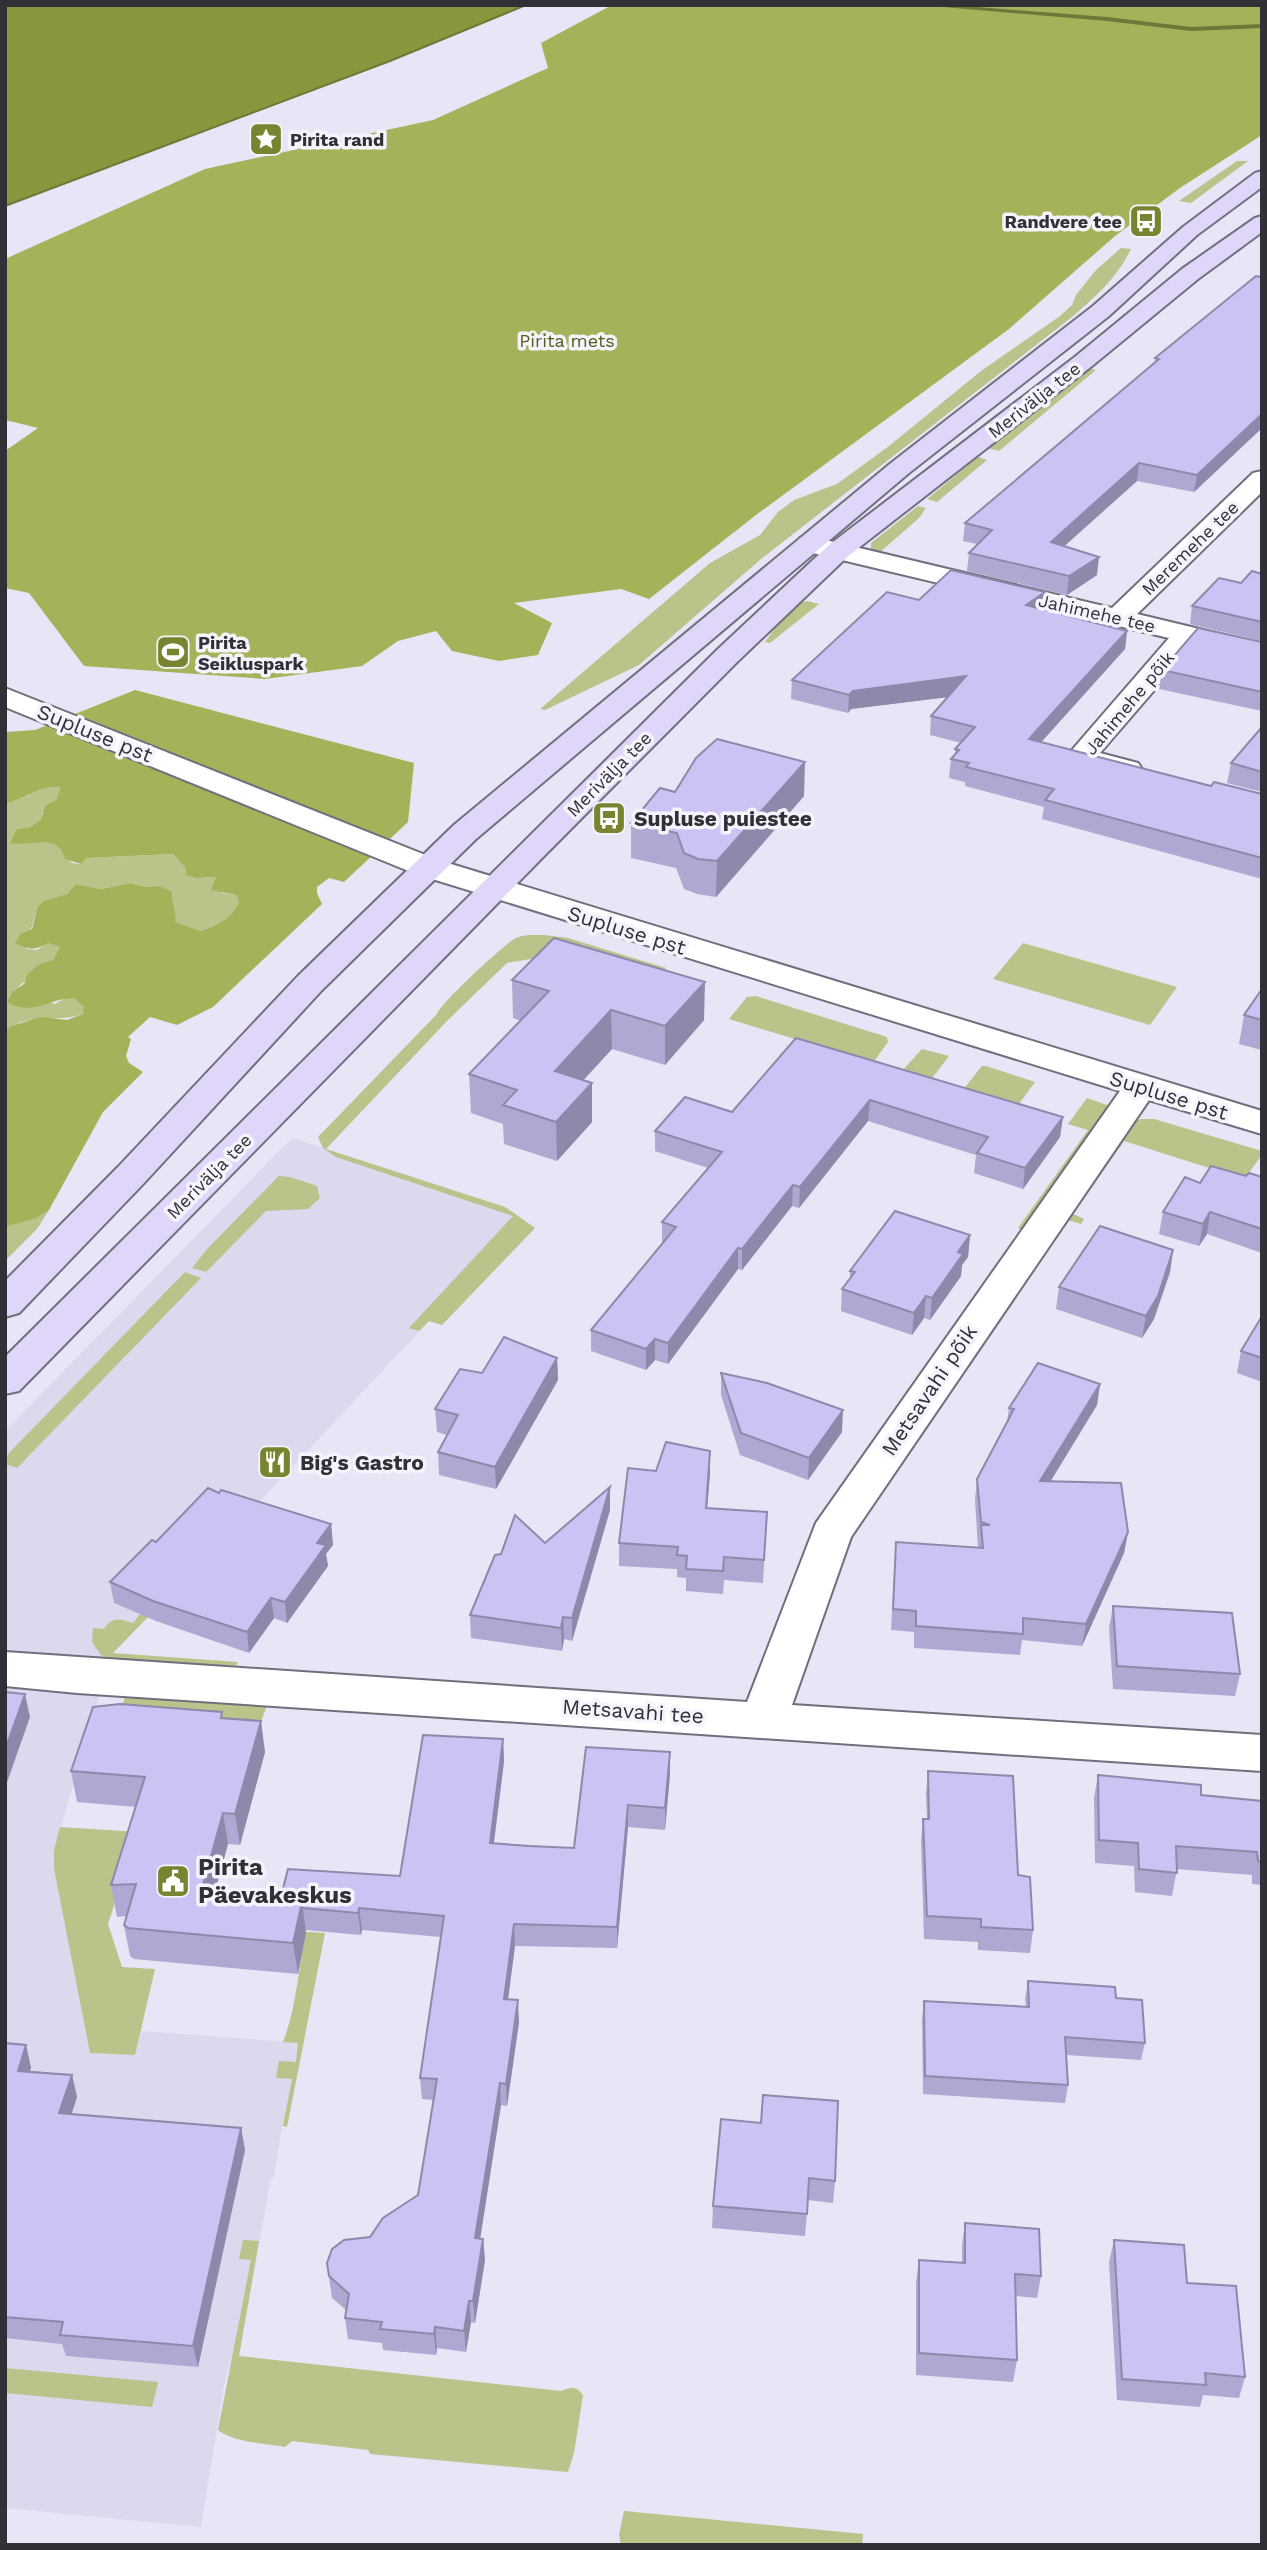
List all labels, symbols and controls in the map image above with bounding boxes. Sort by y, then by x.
place icon: Pirita rand [247,120,285,158]
place label: Pirita rand [290,129,384,150]
bus stop icon: Randvere tee [1127,202,1165,240]
place label: Randvere tee [1005,211,1122,232]
park label: Pirita mets [519,330,615,351]
street label: Merivälja tee [984,357,1084,443]
street label: Meremehe tee [1137,497,1243,599]
street label: Jahimehe tee [1037,589,1157,637]
place label: Pirita Seikluspark [198,632,304,674]
sports icon: Pirita Seikluspark [154,633,192,671]
street label: Jahimehe põik [1080,647,1178,759]
street label: Supluse pst [34,699,157,768]
street label: Merivälja tee [562,727,656,821]
bus stop icon: Supluse puiestee [590,799,628,837]
place label: Supluse puiestee [634,806,812,831]
street label: Supluse pst [565,900,689,960]
street label: Supluse pst [1107,1065,1231,1125]
street label: Merivälja tee [162,1129,256,1223]
street label: Metsavahi põik [876,1320,982,1460]
restaurant icon: Big's Gastro [256,1443,294,1481]
place label: Big's Gastro [300,1450,424,1475]
street label: Metsavahi tee [561,1694,705,1728]
place label: Pirita Päevakeskus [198,1853,352,1909]
public building icon: Pirita Päevakeskus [154,1862,192,1900]

